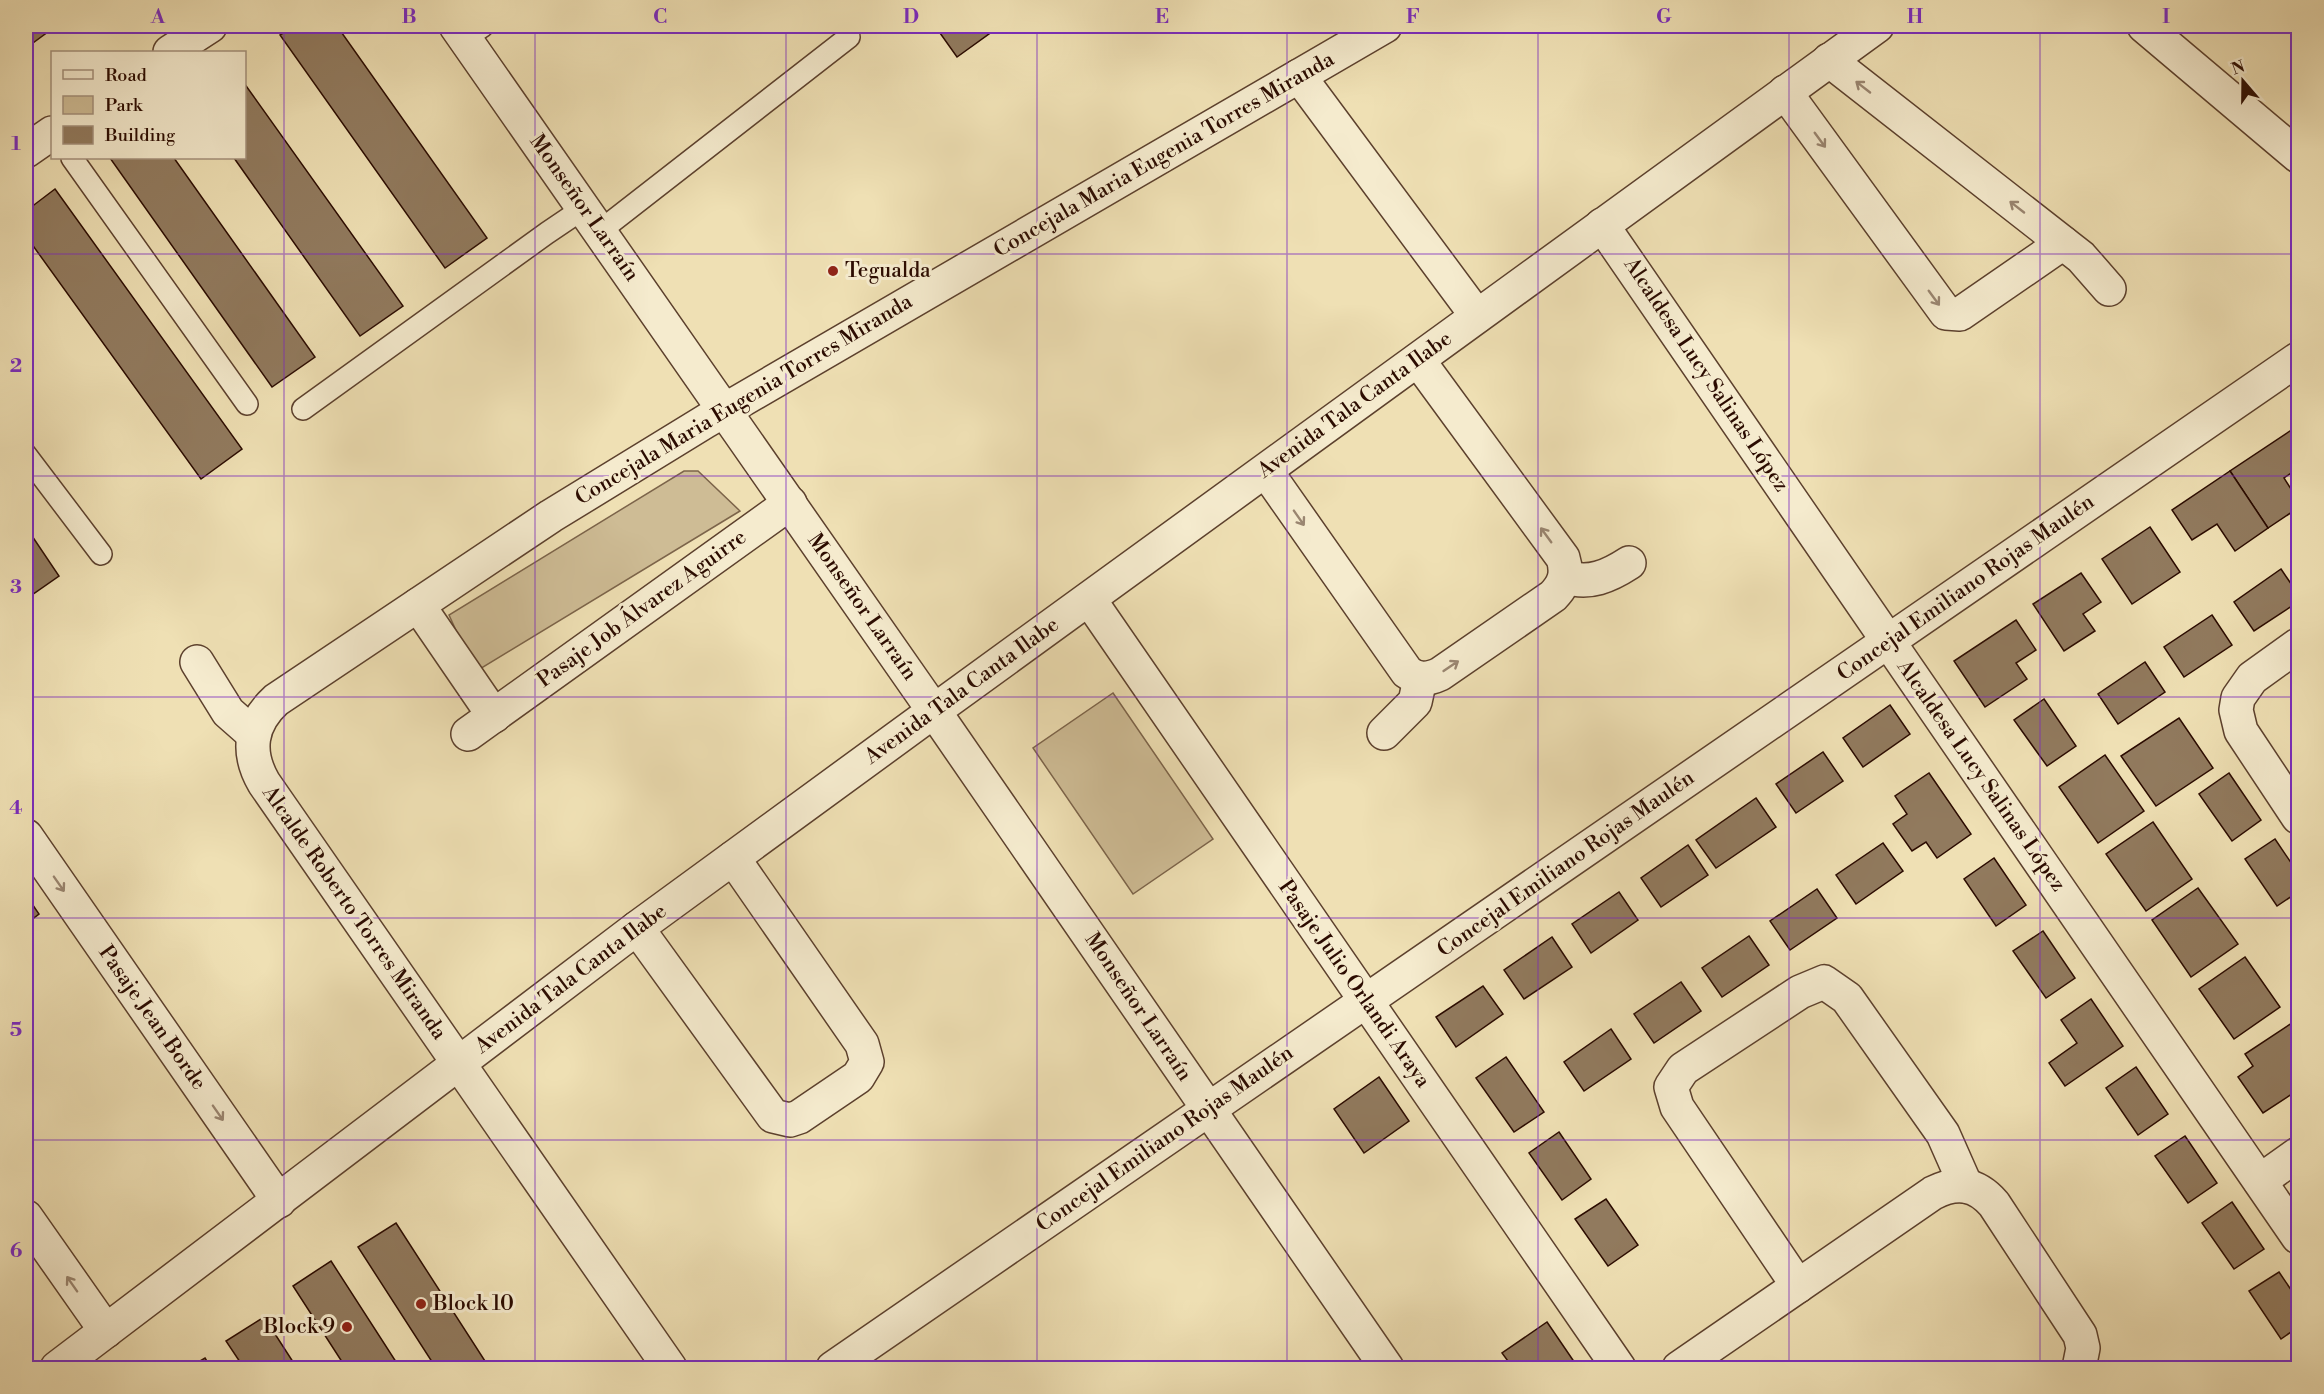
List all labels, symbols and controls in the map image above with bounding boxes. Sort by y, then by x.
text: A [150,5,166,30]
text: B [401,5,417,30]
text: C [653,5,667,30]
text: D [903,5,919,30]
text: E [1155,5,1169,30]
text: F [1406,5,1420,30]
text: G [1656,5,1672,30]
text: H [1907,5,1924,30]
text: I [2162,5,2170,30]
street label: Concejala Maria Eugenia Torres Miranda [989,46,1339,263]
legend [51,51,246,159]
north arrow [2213,51,2273,111]
text: N [2229,56,2248,79]
text: Road [105,64,148,87]
one-way arrow [1856,81,1872,94]
text: Park [105,94,144,117]
text: Building [104,124,176,147]
street label: Monseñor Larraín [524,129,645,287]
one-way arrow [1814,131,1826,147]
text: 1 [11,132,21,157]
one-way arrow [2010,200,2026,213]
street label: Alcaldesa Lucy Salinas López [1617,252,1794,497]
place label: Tegualda [845,258,931,284]
marker: Tegualda [826,264,840,278]
street label: Concejala Maria Eugenia Torres Miranda [571,289,918,511]
one-way arrow [1928,289,1940,306]
street label: Avenida Tala Canta Ilabe [1252,326,1457,485]
text: 2 [10,354,22,379]
street label: Concejal Emiliano Rojas Maulén [1832,489,2100,687]
one-way arrow [1293,510,1305,526]
street label: Pasaje Job Álvarez Aguirre [531,523,752,694]
one-way arrow [1540,527,1552,543]
street label: Monseñor Larraín [802,528,923,686]
text: 3 [10,575,22,600]
street label: Avenida Tala Canta Ilabe [859,612,1064,771]
street label: Alcaldesa Lucy Salinas López [1890,654,2071,897]
one-way arrow [1443,660,1459,672]
street label: Concejal Emiliano Rojas Maulén [1432,765,1700,963]
street label: Alcalde Roberto Torres Miranda [256,780,452,1045]
text: 4 [9,796,23,821]
one-way arrow [53,875,65,892]
street label: Pasaje Julio Orlandi Araya [1272,875,1436,1093]
street label: Avenida Tala Canta Ilabe [469,898,672,1060]
street label: Monseñor Larraín [1079,928,1198,1087]
street label: Pasaje Jean Borde [92,941,212,1095]
text: 5 [10,1018,22,1043]
street label: Concejal Emiliano Rojas Maulén [1031,1040,1299,1238]
one-way arrow [212,1104,224,1121]
text: 6 [10,1239,23,1264]
one-way arrow [66,1276,78,1292]
place label: Block 10 [432,1291,514,1317]
marker: Block 10 [414,1297,428,1311]
place label: Block 9 [263,1314,335,1340]
marker: Block 9 [340,1320,354,1334]

